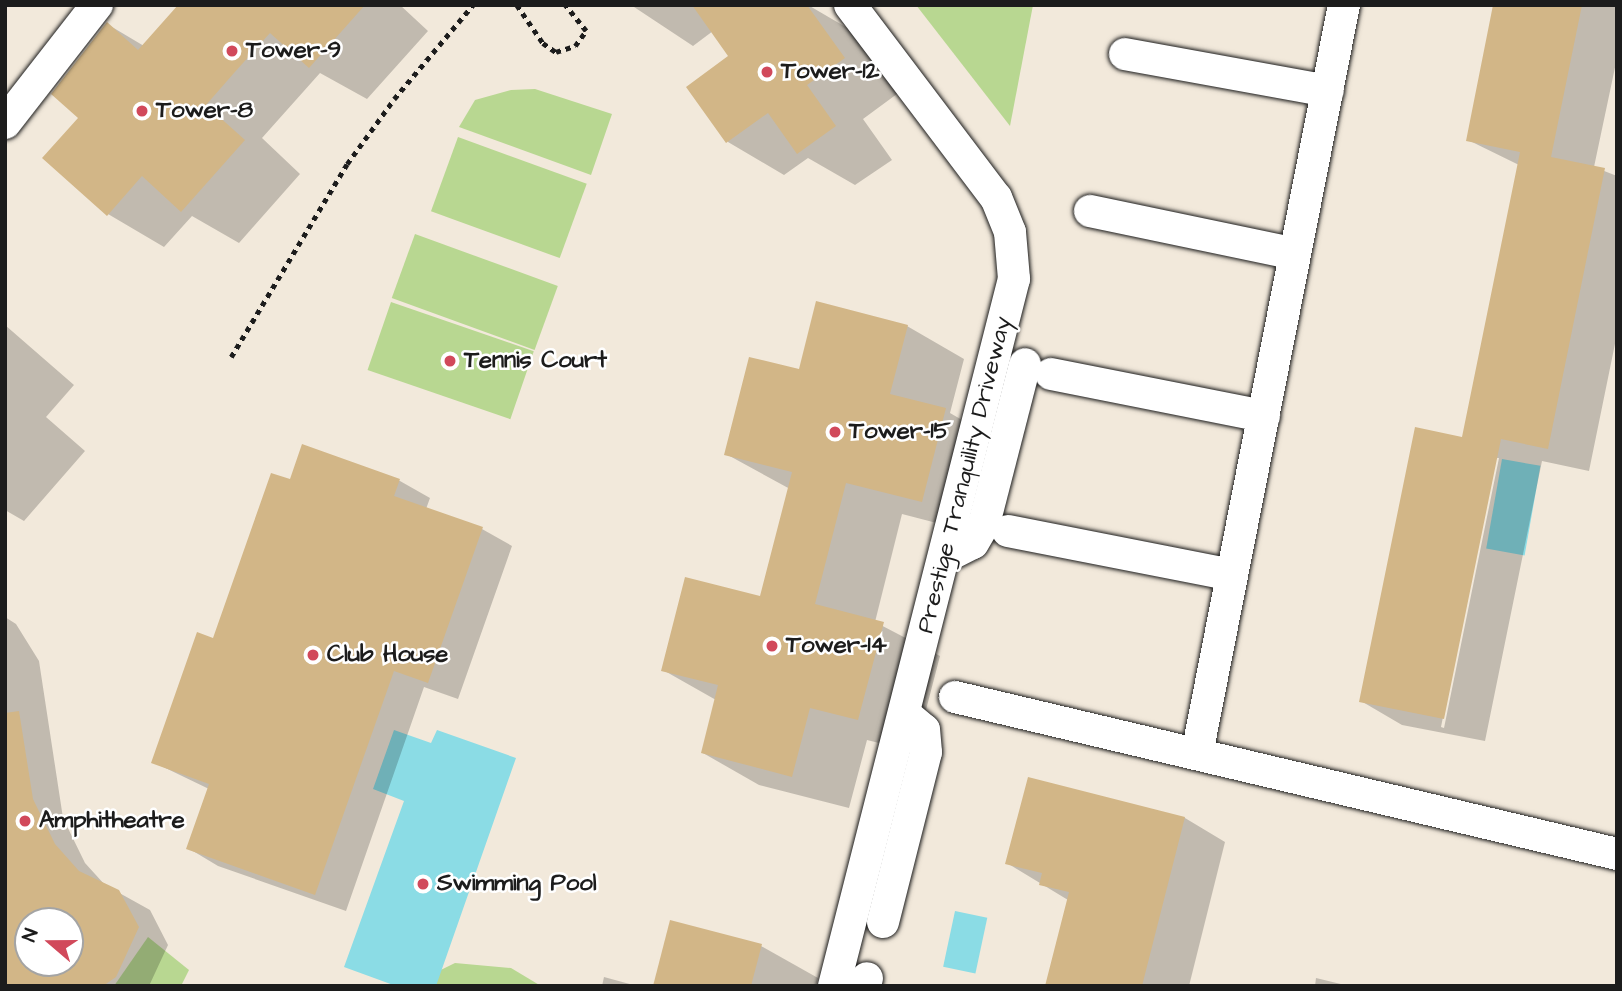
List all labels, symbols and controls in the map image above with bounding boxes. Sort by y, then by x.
place label: Tower-9 [246,37,341,65]
marker: Tower-9 [224,43,240,59]
place label: Tower-12 [781,58,879,86]
marker: Tower-12 [759,64,775,80]
place label: Tower-8 [156,97,253,125]
marker: Tower-8 [134,103,150,119]
street label: Prestige Tranquility Driveway [912,314,1018,636]
place label: Tennis Court [464,347,607,375]
marker: Tennis Court [442,353,458,369]
place label: Tower-15 [849,418,951,446]
marker: Tower-15 [827,424,843,440]
place label: Tower-14 [786,632,887,660]
marker: Tower-14 [764,638,780,654]
place label: Club House [327,641,448,669]
marker: Club House [305,647,321,663]
place label: Amphitheatre [39,807,185,835]
marker: Amphitheatre [17,813,33,829]
place label: Swimming Pool [437,870,597,898]
marker: Swimming Pool [415,876,431,892]
north arrow [14,907,84,977]
text: N [16,925,45,946]

